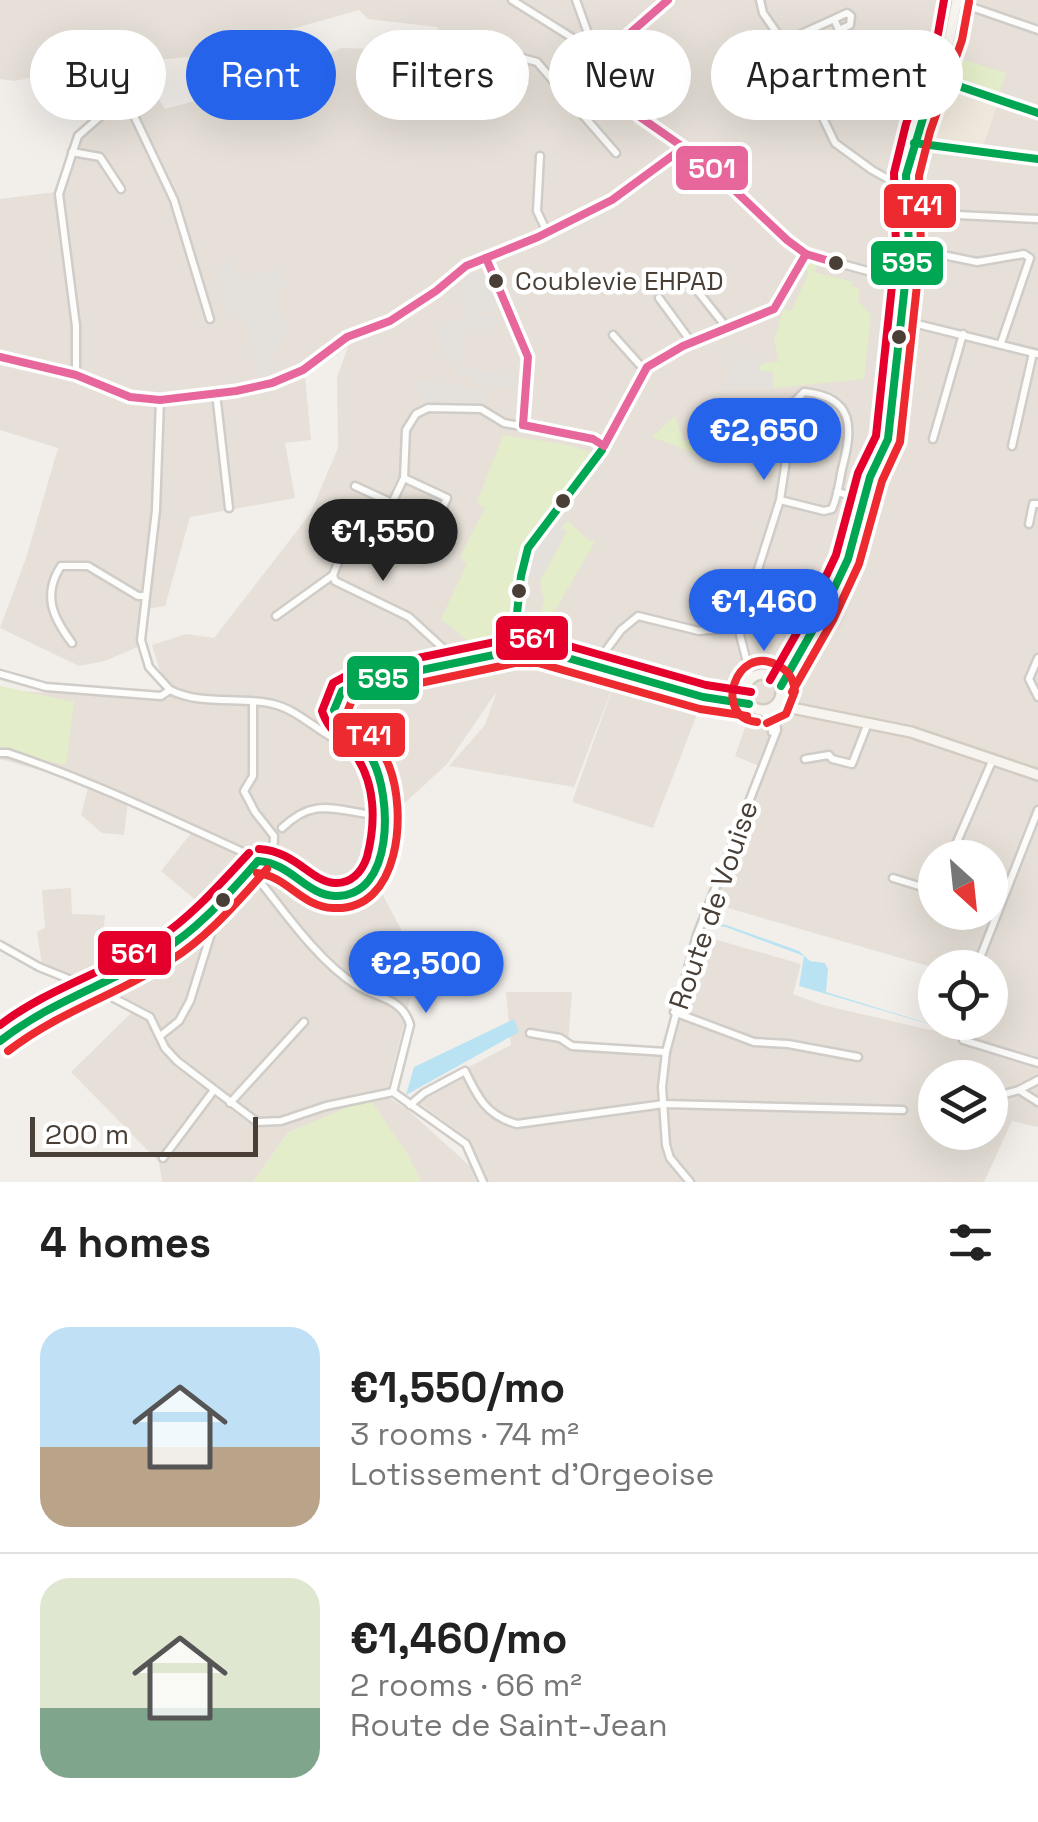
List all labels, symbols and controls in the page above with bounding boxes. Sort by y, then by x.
chip: Buy [30,30,166,120]
chip: Rent [186,30,336,120]
chip: Filters [356,30,529,120]
chip: New [549,30,691,120]
chip: Apartment [711,30,963,120]
line badge: 501 [674,144,750,192]
text: 501 [688,150,736,186]
line badge: T41 [882,182,958,230]
text: T41 [897,187,943,223]
line badge: 595 [869,239,945,287]
text: 595 [882,244,932,280]
unlabelled marker [826,253,846,273]
place label: Coublevie EHPAD [515,264,724,298]
marker: Coublevie EHPAD [486,271,506,291]
unlabelled marker [889,327,909,347]
pin: €2,650 [683,398,845,483]
text: €2,650 [709,410,819,450]
unlabelled marker [553,491,573,511]
pin: €1,550 [302,499,464,584]
text: €1,550 [331,511,435,551]
pin: €1,460 [683,569,845,654]
unlabelled marker [509,581,529,601]
text: €1,460 [711,581,817,621]
line badge: 561 [494,614,570,662]
text: 561 [509,620,555,656]
line badge: 595 [345,654,421,702]
text: 595 [358,660,408,696]
line badge: T41 [331,711,407,759]
text: T41 [346,717,392,753]
street label: Route de Vouise [660,796,766,1014]
north arrow [918,840,1008,930]
map controls [918,840,1008,1150]
unlabelled marker [213,890,233,910]
line badge: 561 [96,929,173,977]
pin: €2,500 [345,931,507,1016]
text: 561 [111,935,157,971]
text: €2,500 [371,943,481,983]
button: locate [918,950,1008,1040]
button: layers [918,1060,1008,1150]
scale bar [30,1112,258,1156]
text: 200 m [45,1116,129,1152]
icon: filters [943,1215,998,1270]
text: 4 homes [40,1216,211,1269]
text: €1,550/mo [350,1361,565,1414]
icon: home [120,1367,240,1487]
text: 3 rooms · 74 m² [350,1414,579,1454]
text: Lotissement d'Orgeoise [350,1454,715,1494]
text: €1,460/mo [350,1612,568,1665]
icon: home [120,1618,240,1738]
text: 2 rooms · 66 m² [350,1665,582,1705]
text: Route de Saint-Jean [350,1705,668,1745]

